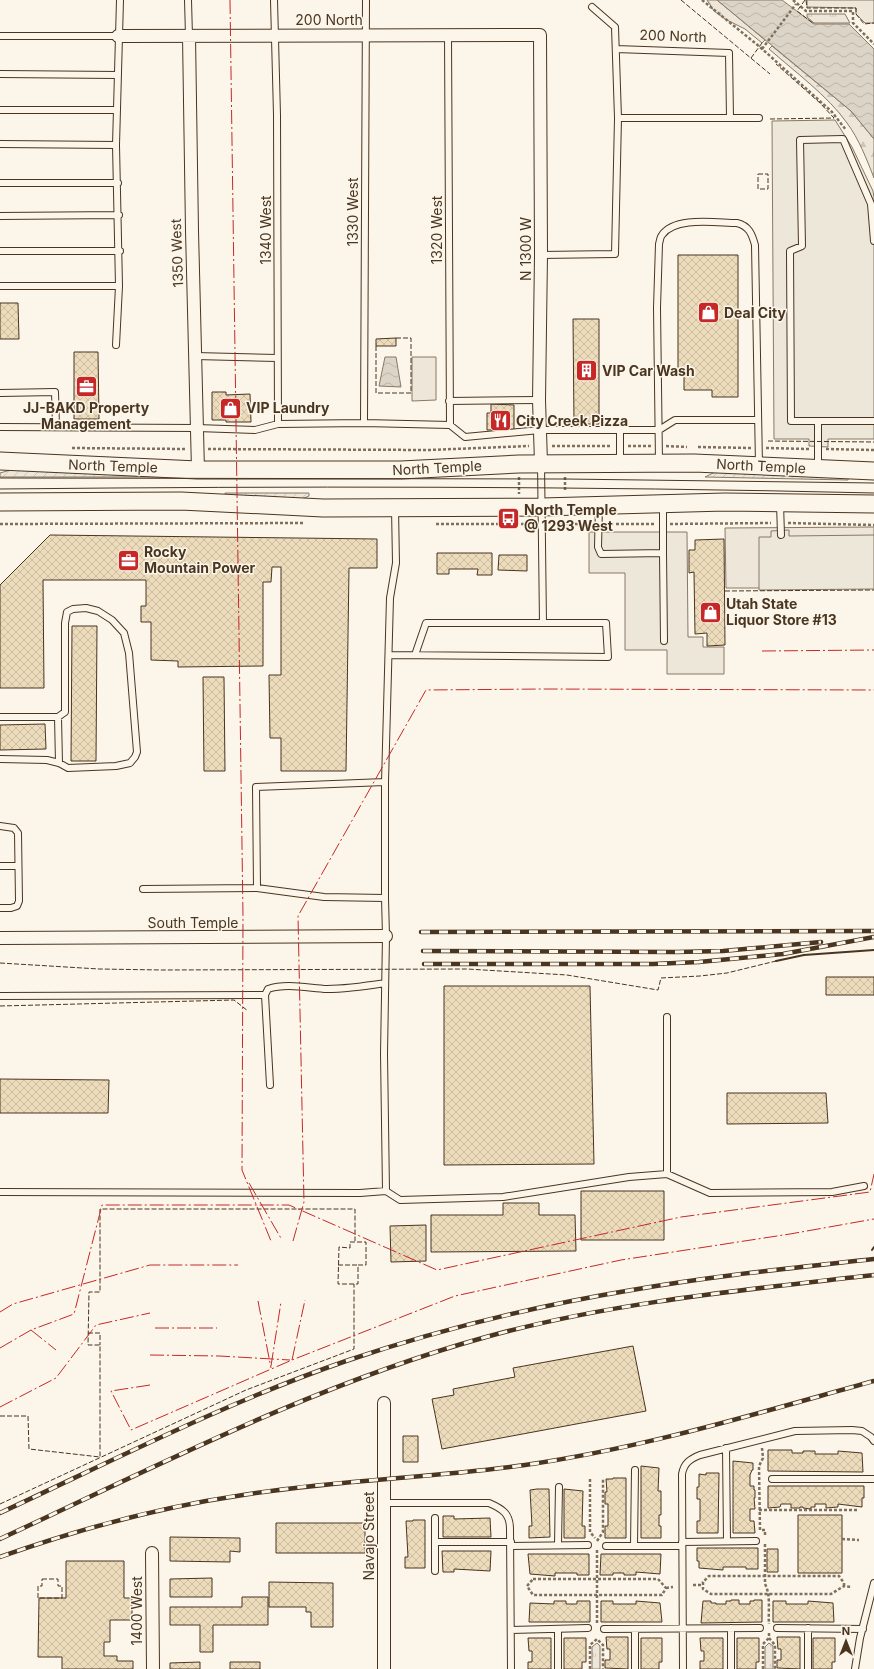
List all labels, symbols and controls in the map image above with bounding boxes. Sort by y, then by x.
street label: 200 North [295,11,363,28]
street label: 200 North [639,26,707,45]
street label: 1330 West [344,177,361,246]
street label: 1340 West [257,195,274,265]
street label: 1320 West [428,195,445,264]
street label: N 1300 W [517,217,534,281]
street label: 1350 West [167,218,186,288]
shop icon: Deal City [695,300,721,326]
place label: Deal City [724,304,786,321]
building icon: VIP Car Wash [573,358,599,384]
place label: VIP Car Wash [602,362,695,379]
office icon: JJ-BAKD Property Management [73,373,99,399]
shop icon: VIP Laundry [218,395,244,421]
place label: JJ-BAKD Property Management [23,399,150,432]
place label: VIP Laundry [246,399,330,416]
restaurant icon: City Creek Pizza [488,408,514,434]
place label: City Creek Pizza [516,412,628,429]
street label: North Temple [68,455,158,476]
street label: North Temple [716,455,806,476]
street label: North Temple [392,457,482,478]
place label: North Temple @ 1293 West [524,501,617,534]
bus stop icon: North Temple @ 1293 West [496,505,522,531]
place label: Rocky Mountain Power [144,543,256,576]
office icon: Rocky Mountain Power [116,547,142,573]
place label: Utah State Liquor Store #13 [726,595,837,628]
shop icon: Utah State Liquor Store #13 [697,599,723,625]
street label: South Temple [148,914,238,931]
street label: Navajo Street [360,1491,377,1581]
street label: 1400 West [128,1576,145,1646]
north arrow [826,1621,866,1661]
text: N [842,1624,850,1638]

